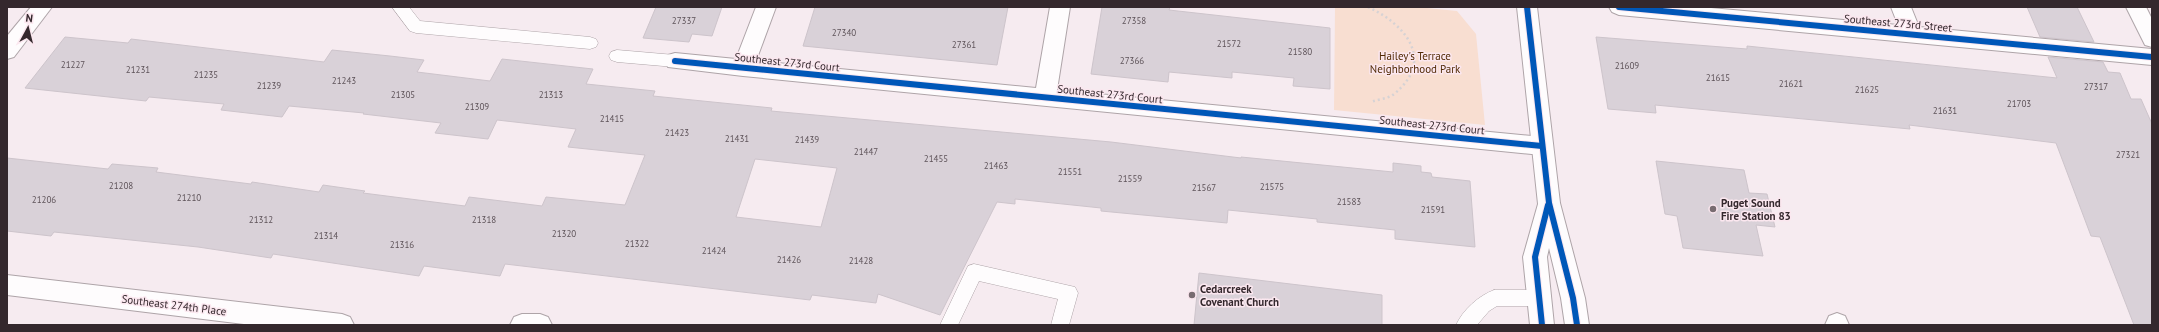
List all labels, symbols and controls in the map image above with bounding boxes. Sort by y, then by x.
north arrow [8,8,48,48]
text: N [25,11,34,25]
street label: Southeast 273rd Street [1843,11,1953,35]
house number: 27337 [672,15,696,26]
house number: 27358 [1122,15,1146,26]
house number: 27340 [832,27,856,38]
house number: 21572 [1217,38,1241,49]
house number: 27361 [952,39,976,50]
house number: 21580 [1288,46,1312,57]
park label: Hailey's Terrace Neighborhood Park [1370,49,1461,76]
street label: Southeast 273rd Court [734,50,841,75]
house number: 27366 [1120,55,1144,66]
house number: 21227 [61,59,85,70]
house number: 21609 [1615,60,1639,71]
house number: 21231 [126,64,150,75]
house number: 21235 [194,69,218,80]
house number: 21615 [1706,72,1730,83]
house number: 21243 [332,75,356,86]
house number: 21621 [1779,78,1803,89]
house number: 21239 [257,80,281,91]
house number: 27317 [2084,81,2108,92]
street label: Southeast 273rd Court [1057,82,1164,107]
house number: 21625 [1855,84,1879,95]
house number: 21305 [391,89,415,100]
house number: 21313 [539,89,563,100]
house number: 21703 [2007,98,2031,109]
house number: 21309 [465,101,489,112]
house number: 21631 [1933,105,1957,116]
house number: 21415 [600,113,624,124]
street label: Southeast 273rd Court [1379,113,1486,138]
house number: 21423 [665,127,689,138]
house number: 21431 [725,133,749,144]
house number: 21439 [795,134,819,145]
house number: 21447 [854,146,878,157]
house number: 27321 [2116,149,2140,160]
house number: 21455 [924,153,948,164]
house number: 21463 [984,160,1008,171]
house number: 21551 [1058,166,1082,177]
house number: 21559 [1118,173,1142,184]
house number: 21208 [109,180,133,191]
house number: 21575 [1260,181,1284,192]
house number: 21567 [1192,182,1216,193]
house number: 21210 [177,192,201,203]
house number: 21206 [32,194,56,205]
house number: 21583 [1337,196,1361,207]
place label: Puget Sound Fire Station 83 [1721,196,1791,223]
house number: 21591 [1421,204,1445,215]
marker: Puget Sound Fire Station 83 [1708,204,1718,214]
house number: 21312 [249,214,273,225]
house number: 21318 [472,214,496,225]
house number: 21320 [552,228,576,239]
house number: 21314 [314,230,338,241]
house number: 21322 [625,238,649,249]
house number: 21316 [390,239,414,250]
house number: 21424 [702,245,726,256]
house number: 21426 [777,254,801,265]
house number: 21428 [849,255,873,266]
place label: Cedarcreek Covenant Church [1200,282,1279,309]
marker: Cedarcreek Covenant Church [1187,290,1197,300]
street label: Southeast 274th Place [121,292,228,318]

